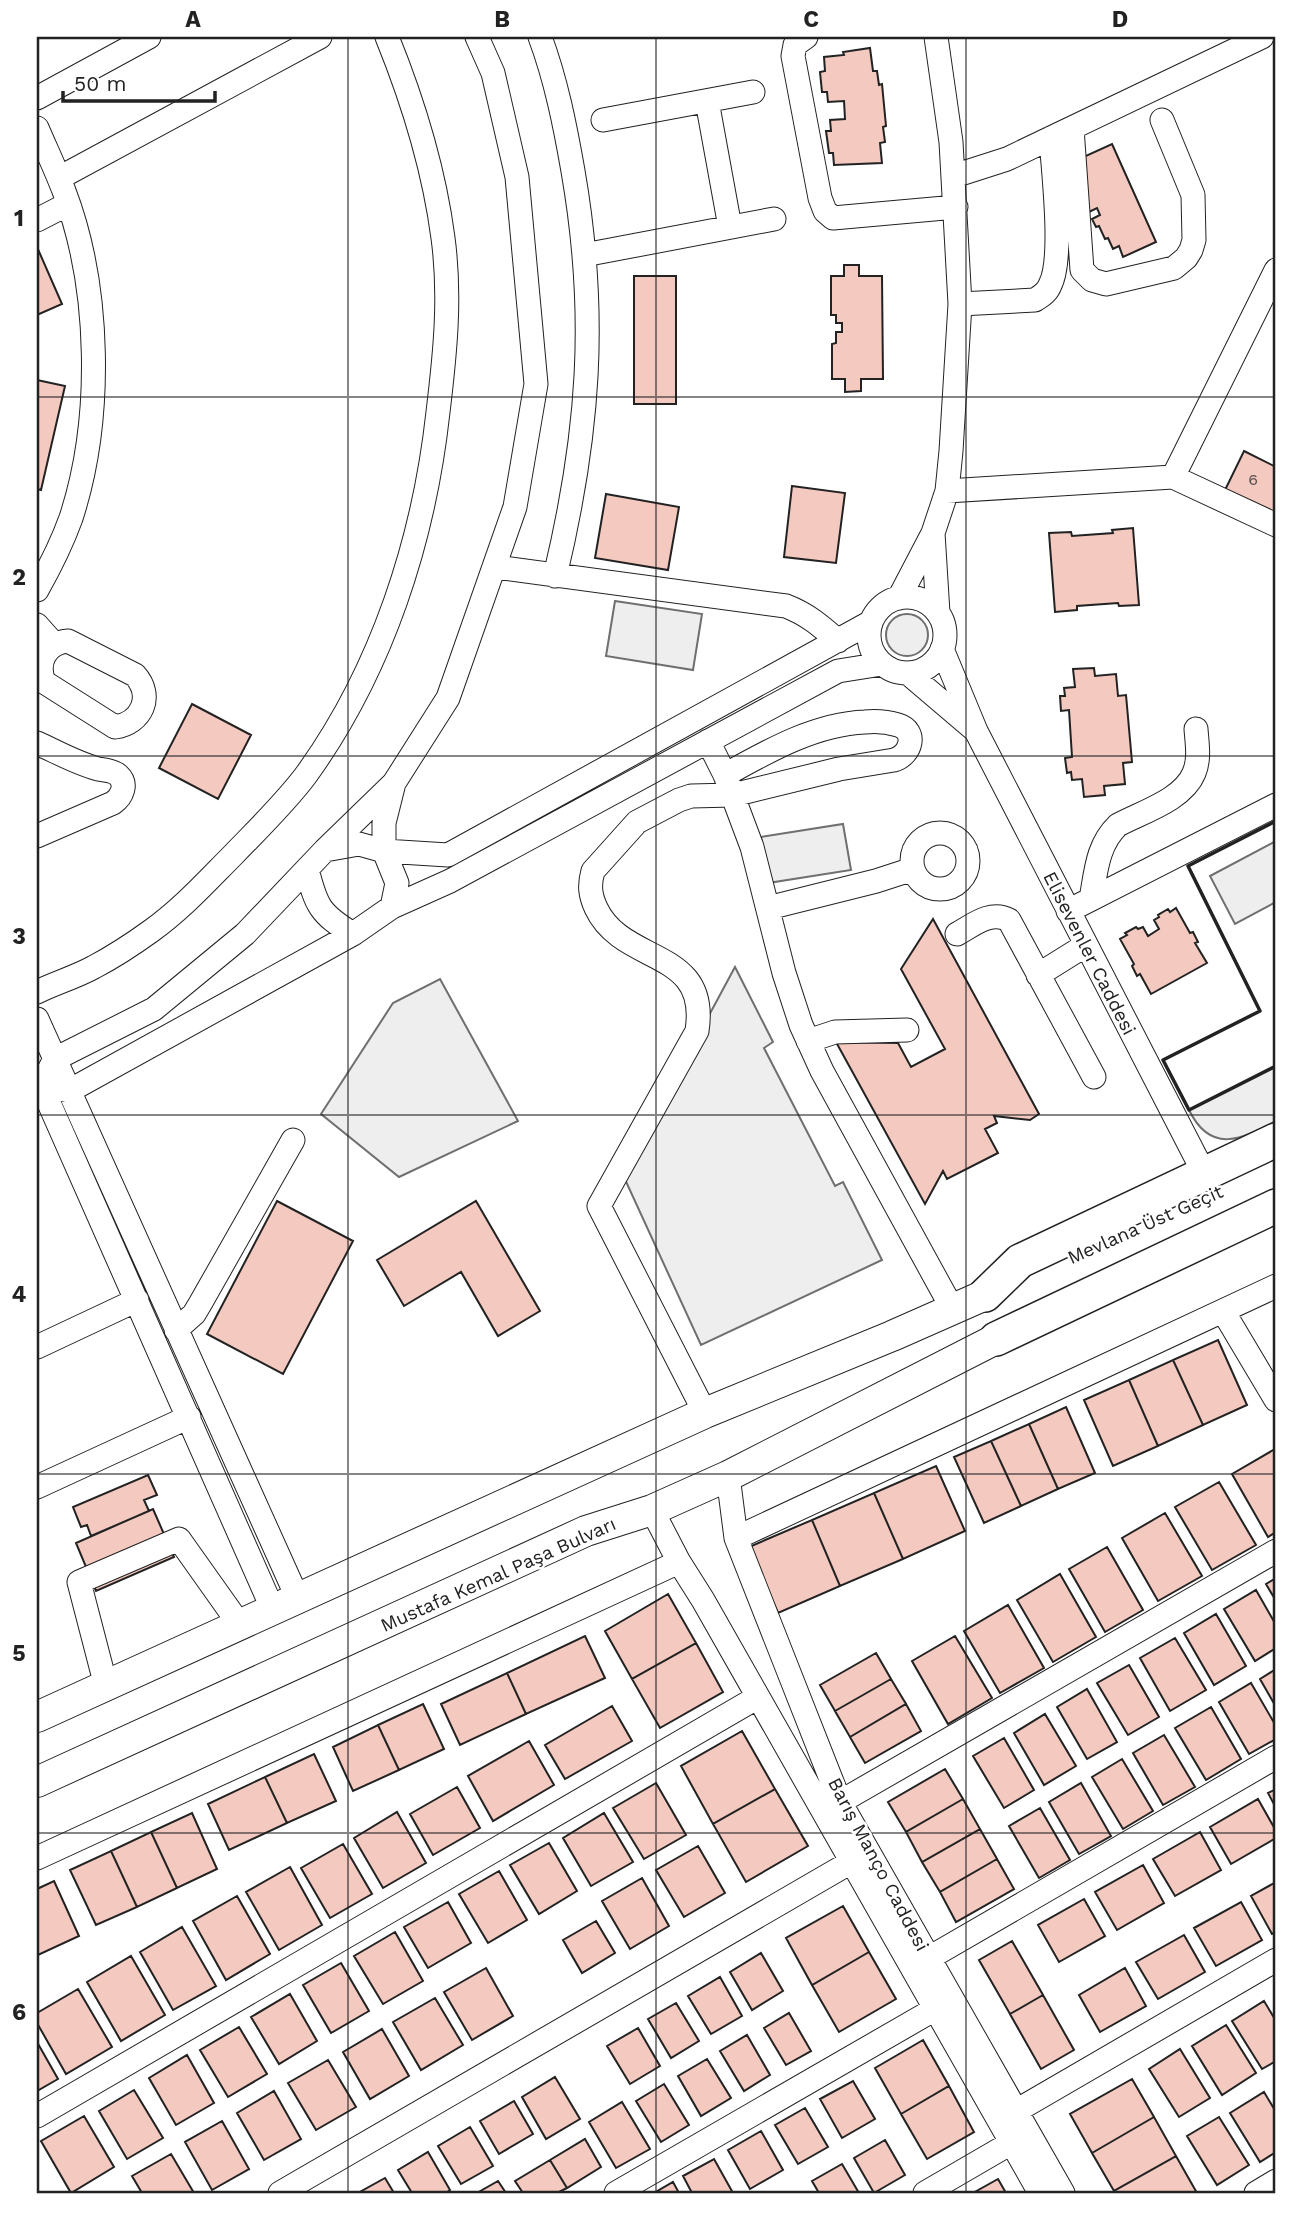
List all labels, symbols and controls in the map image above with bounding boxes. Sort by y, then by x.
text: A [185,6,201,33]
text: B [494,6,510,33]
text: C [803,6,819,33]
text: D [1112,6,1128,33]
scale bar [63,60,215,104]
text: 50 m [74,71,126,96]
text: 1 [14,205,24,232]
house number: 6 [1248,470,1258,489]
text: 2 [12,564,26,591]
street label: Elisevenler Caddesi [1038,868,1141,1039]
text: 3 [12,923,26,950]
street label: Mevlana Üst Geçit [1064,1180,1227,1269]
text: 4 [12,1281,27,1308]
street label: Mustafa Kemal Paşa Bulvarı [377,1512,619,1637]
text: 5 [12,1640,26,1667]
street label: Barış Manço Caddesi [823,1774,934,1955]
text: 6 [12,1999,26,2026]

